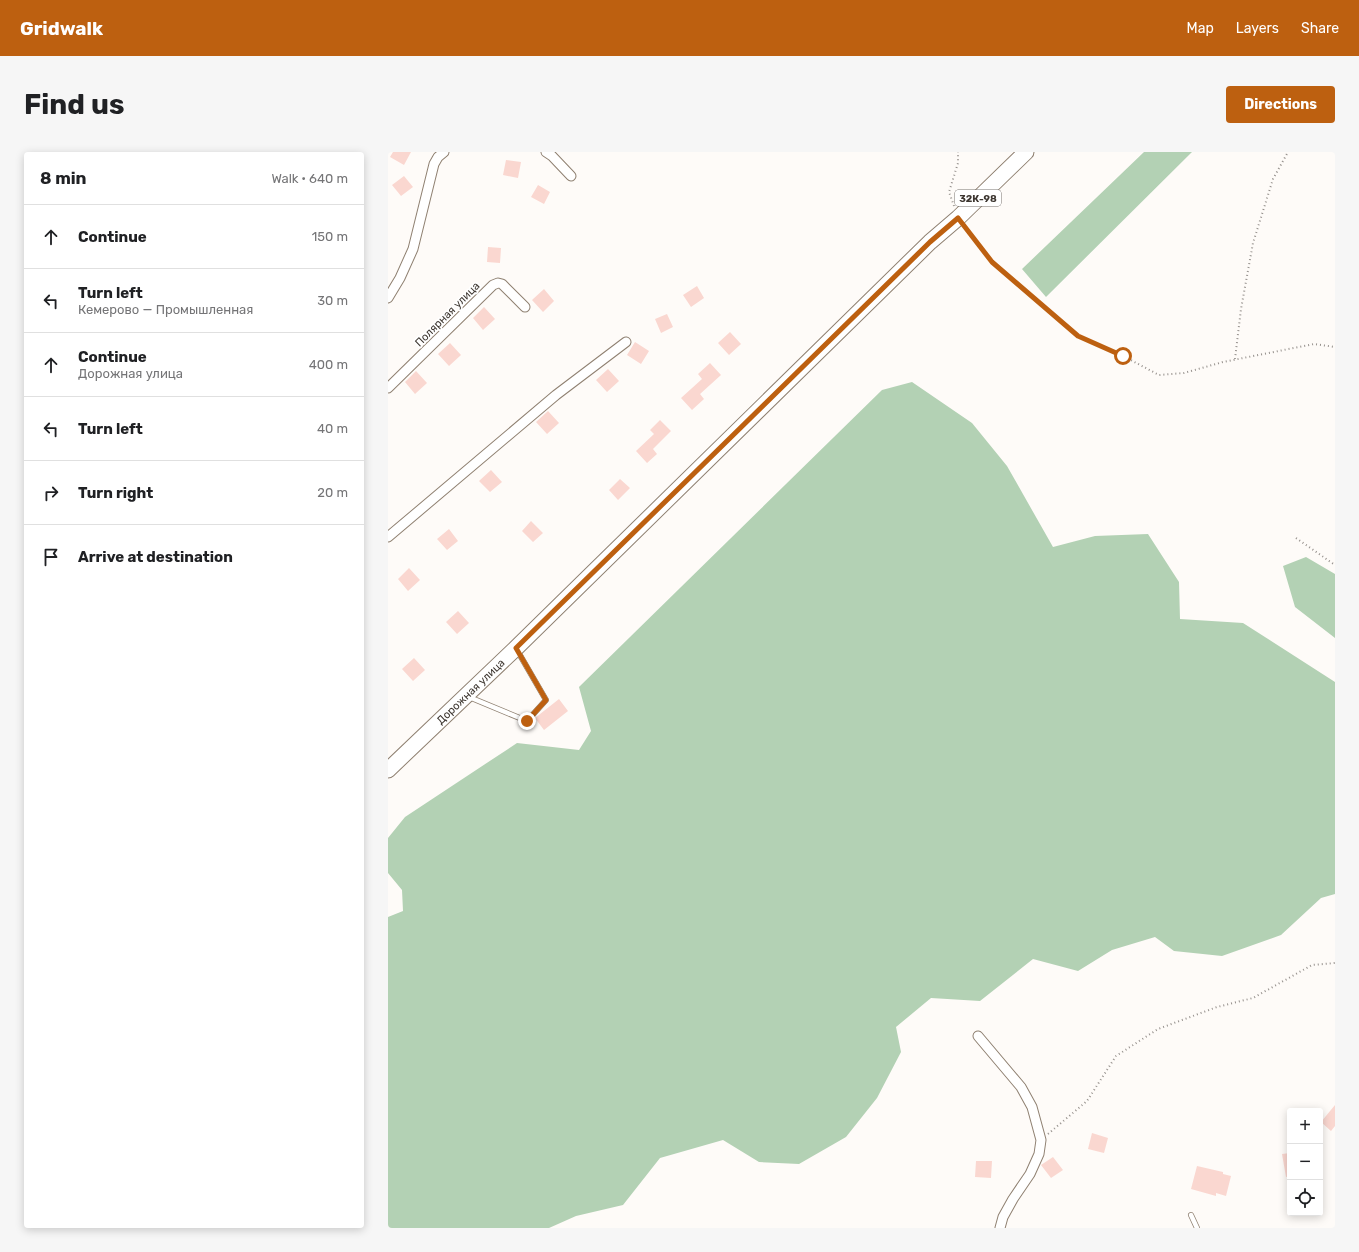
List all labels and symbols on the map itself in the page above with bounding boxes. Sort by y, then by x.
road number: 32К-98 [955,190,1001,206]
street label: Полярная улица [412,279,482,349]
route start [1114,347,1132,365]
street label: Дорожная улица [434,656,508,727]
route end [518,712,536,730]

